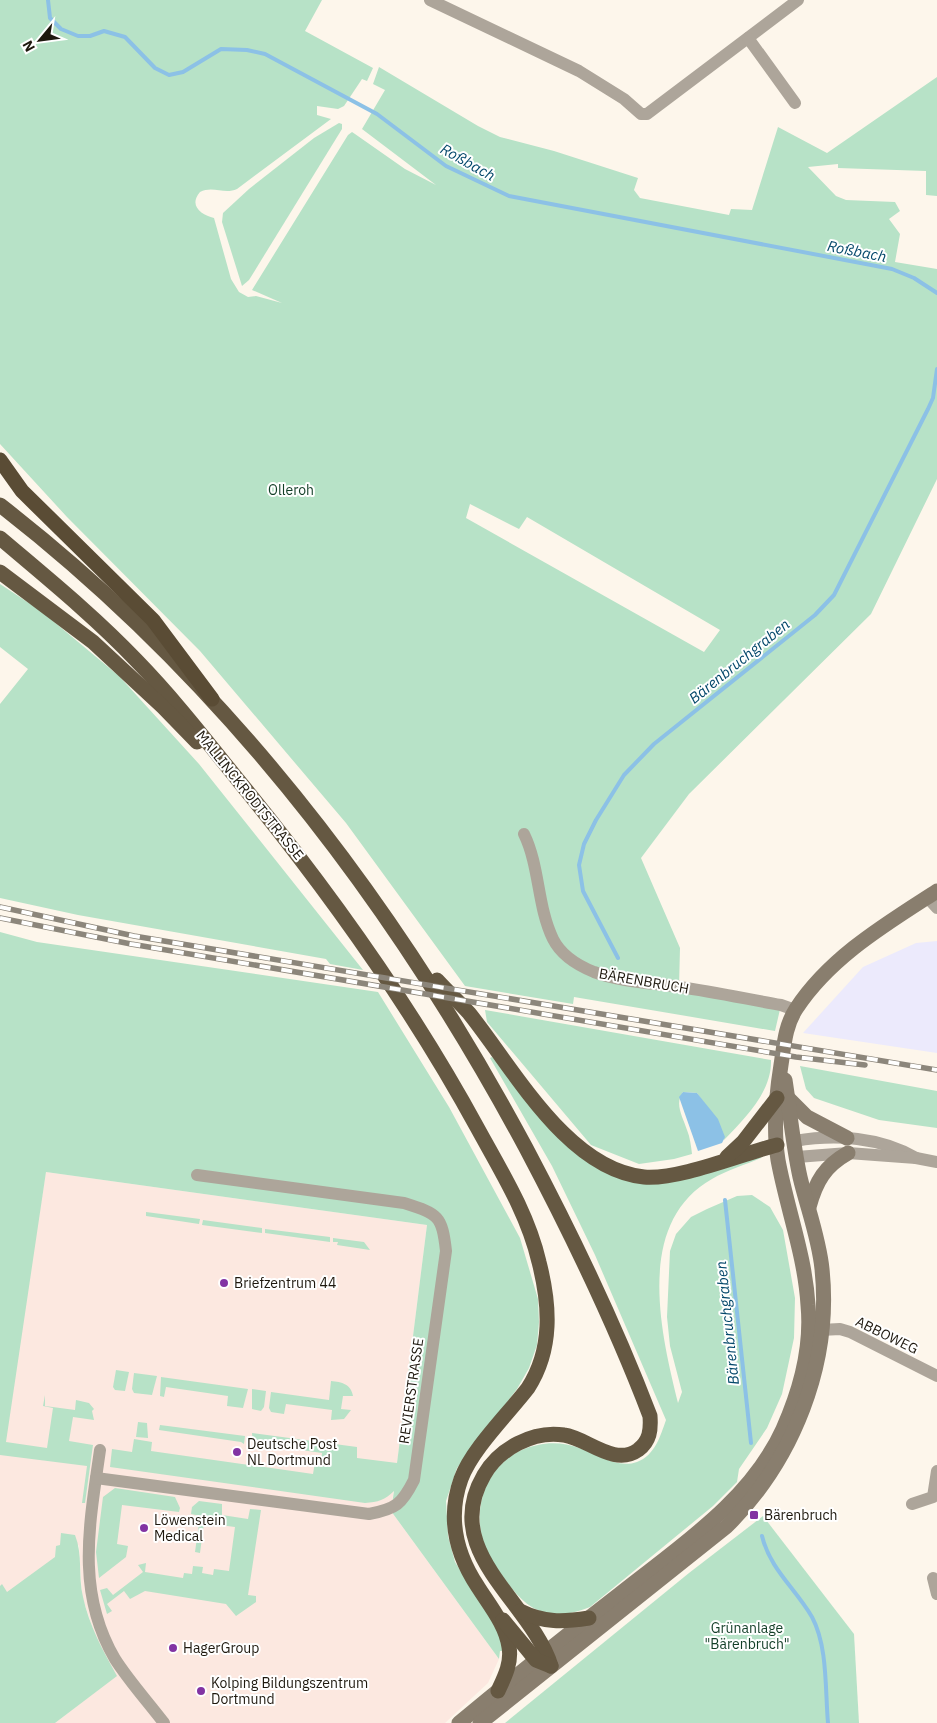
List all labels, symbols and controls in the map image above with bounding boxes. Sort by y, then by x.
north arrow [15,15,65,65]
text: N [18,38,39,55]
water label: Roßbach [437,139,499,185]
water label: Roßbach [826,236,888,266]
park label: Olleroh [268,481,314,499]
water label: Bärenbruchgraben [685,615,793,707]
street label: MALLINCKRODTSTRASSE [192,727,308,863]
street label: BÄRENBRUCH [598,964,690,998]
water label: Bärenbruchgraben [711,1260,743,1386]
place label: Briefzentrum 44 [234,1274,336,1292]
marker: Briefzentrum 44 [218,1277,230,1289]
street label: ABBOWEG [853,1312,921,1358]
street label: REVIERSTRASSE [395,1337,427,1445]
place label: Deutsche Post NL Dortmund [247,1435,338,1469]
marker: Deutsche Post NL Dortmund [231,1446,243,1458]
place label: Bärenbruch [764,1506,838,1524]
marker: Bärenbruch [748,1509,760,1521]
place label: Löwenstein Medical [154,1511,226,1545]
marker: Löwenstein Medical [138,1522,150,1534]
park label: Grünanlage "Bärenbruch" [704,1619,790,1653]
place label: HagerGroup [183,1639,259,1657]
marker: HagerGroup [167,1642,179,1654]
place label: Kolping Bildungszentrum Dortmund [211,1674,368,1708]
marker: Kolping Bildungszentrum Dortmund [195,1685,207,1697]

